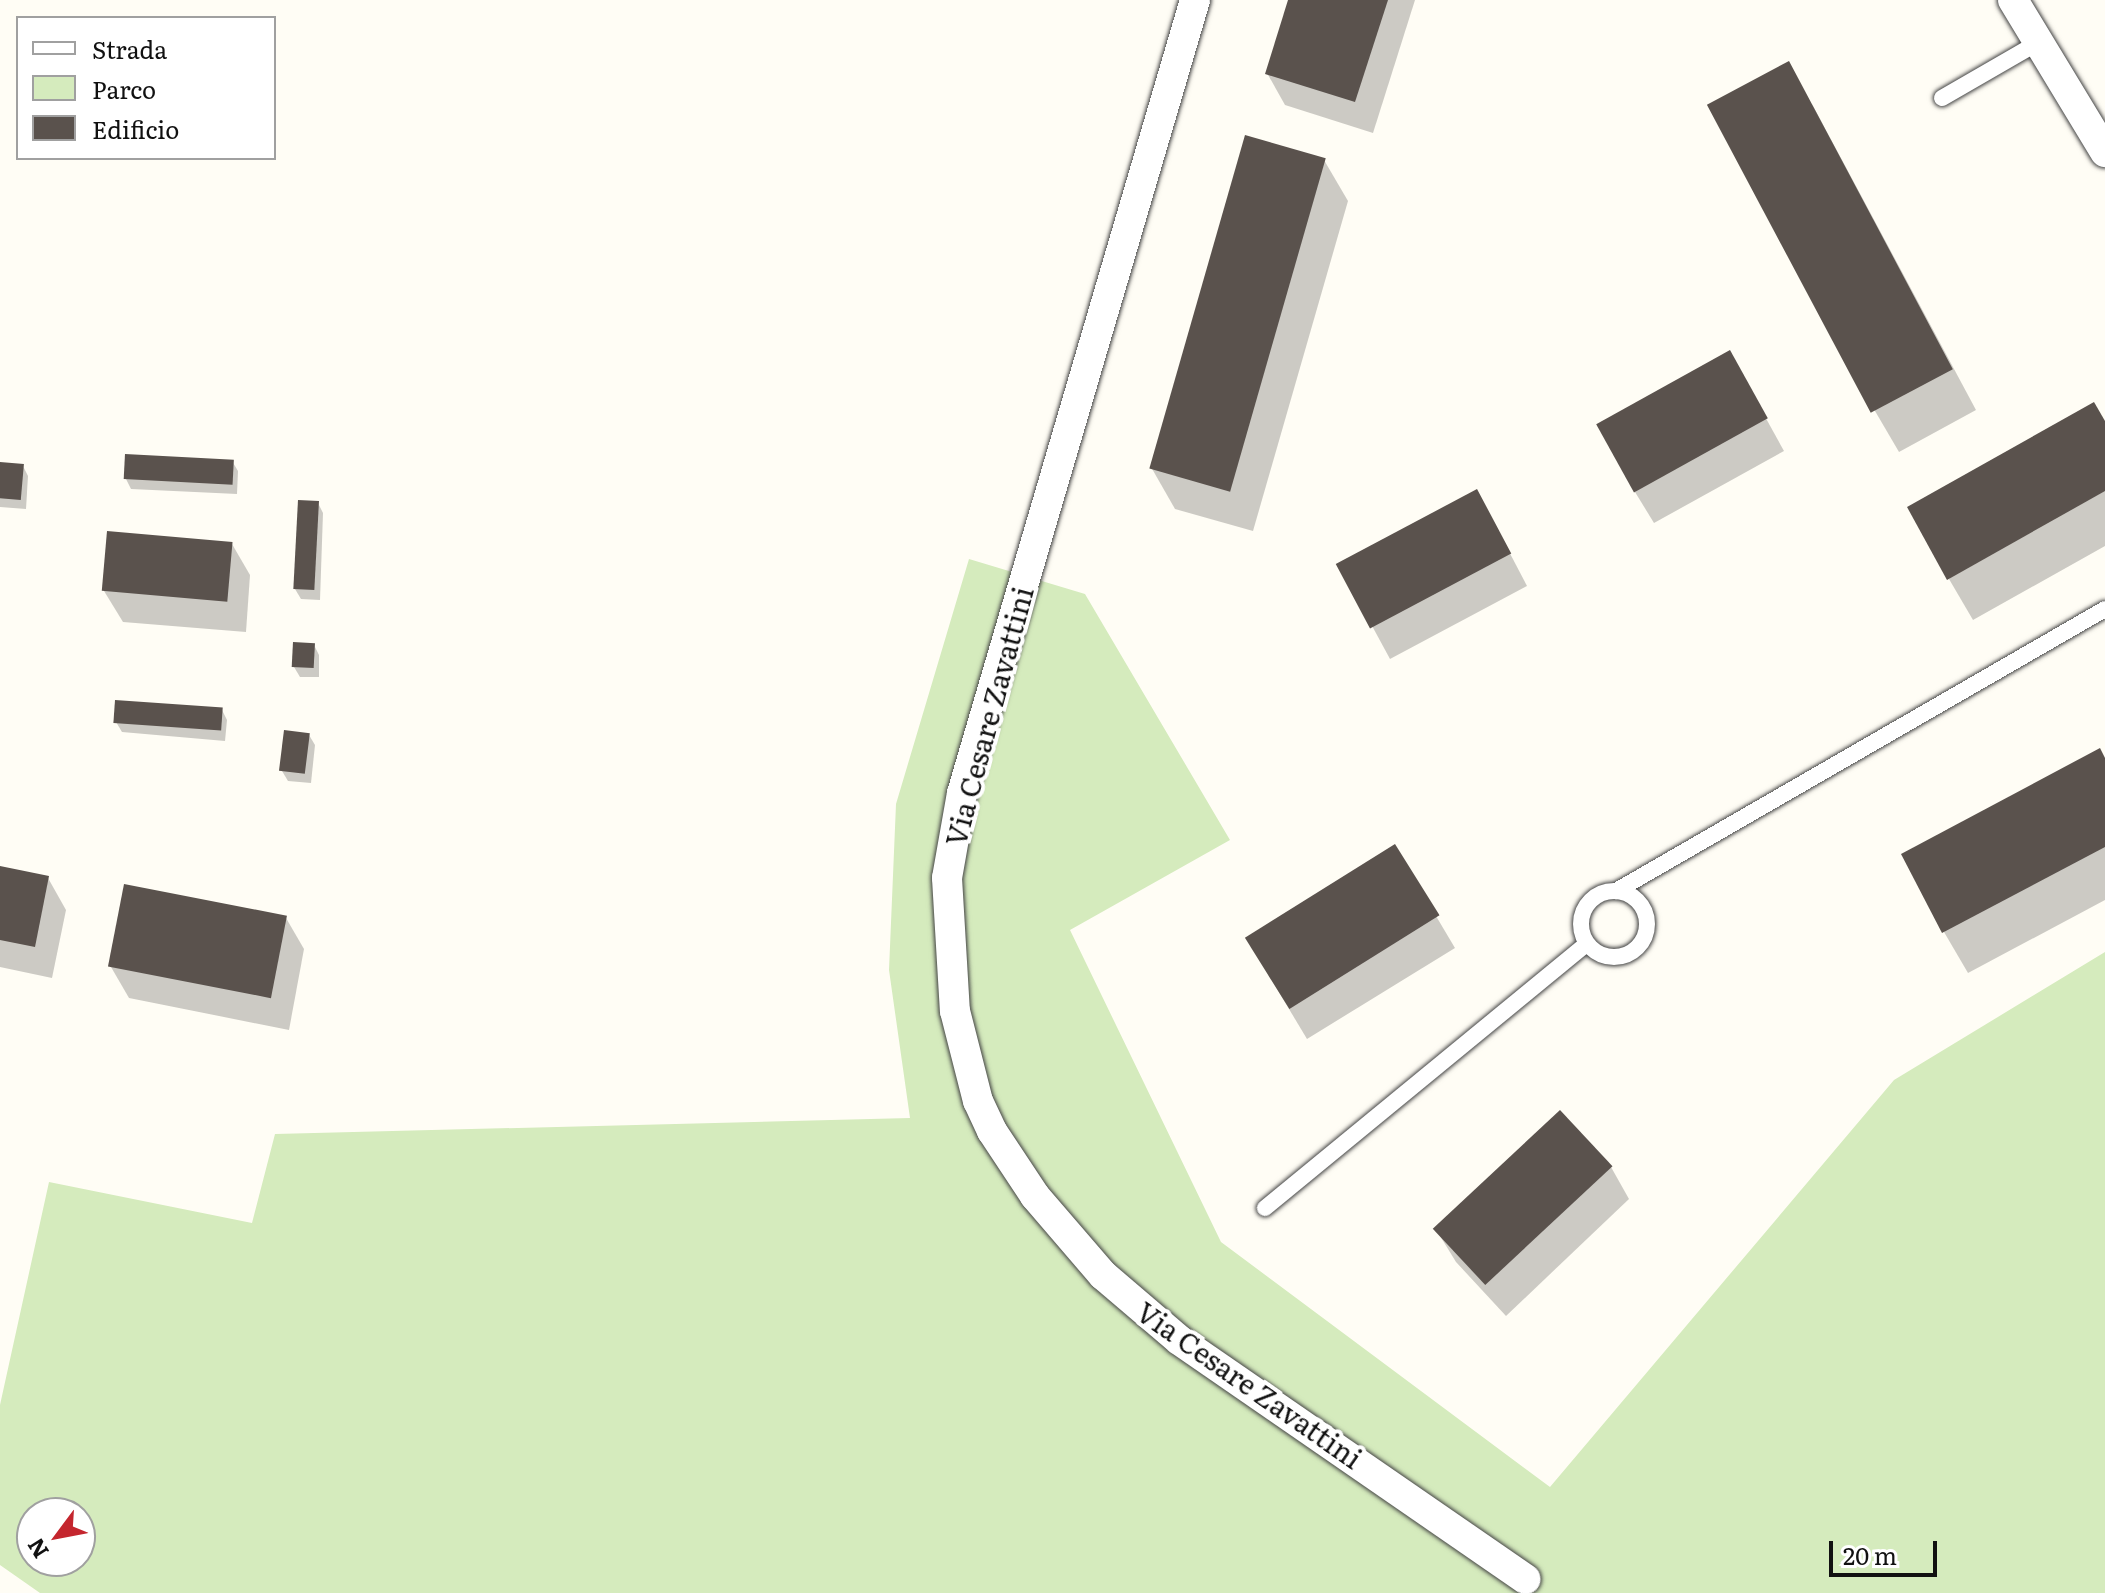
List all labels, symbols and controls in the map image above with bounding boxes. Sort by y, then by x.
legend [16,16,276,160]
text: Strada [92,31,167,66]
text: Parco [92,71,156,106]
text: Edificio [92,111,179,146]
street label: Via Cesare Zavattini [937,583,1039,849]
street label: Via Cesare Zavattini [1131,1294,1369,1474]
north arrow [16,1497,96,1577]
scale bar [1833,1525,1941,1575]
text: N [18,1532,56,1565]
text: 20 m [1843,1537,1897,1572]

